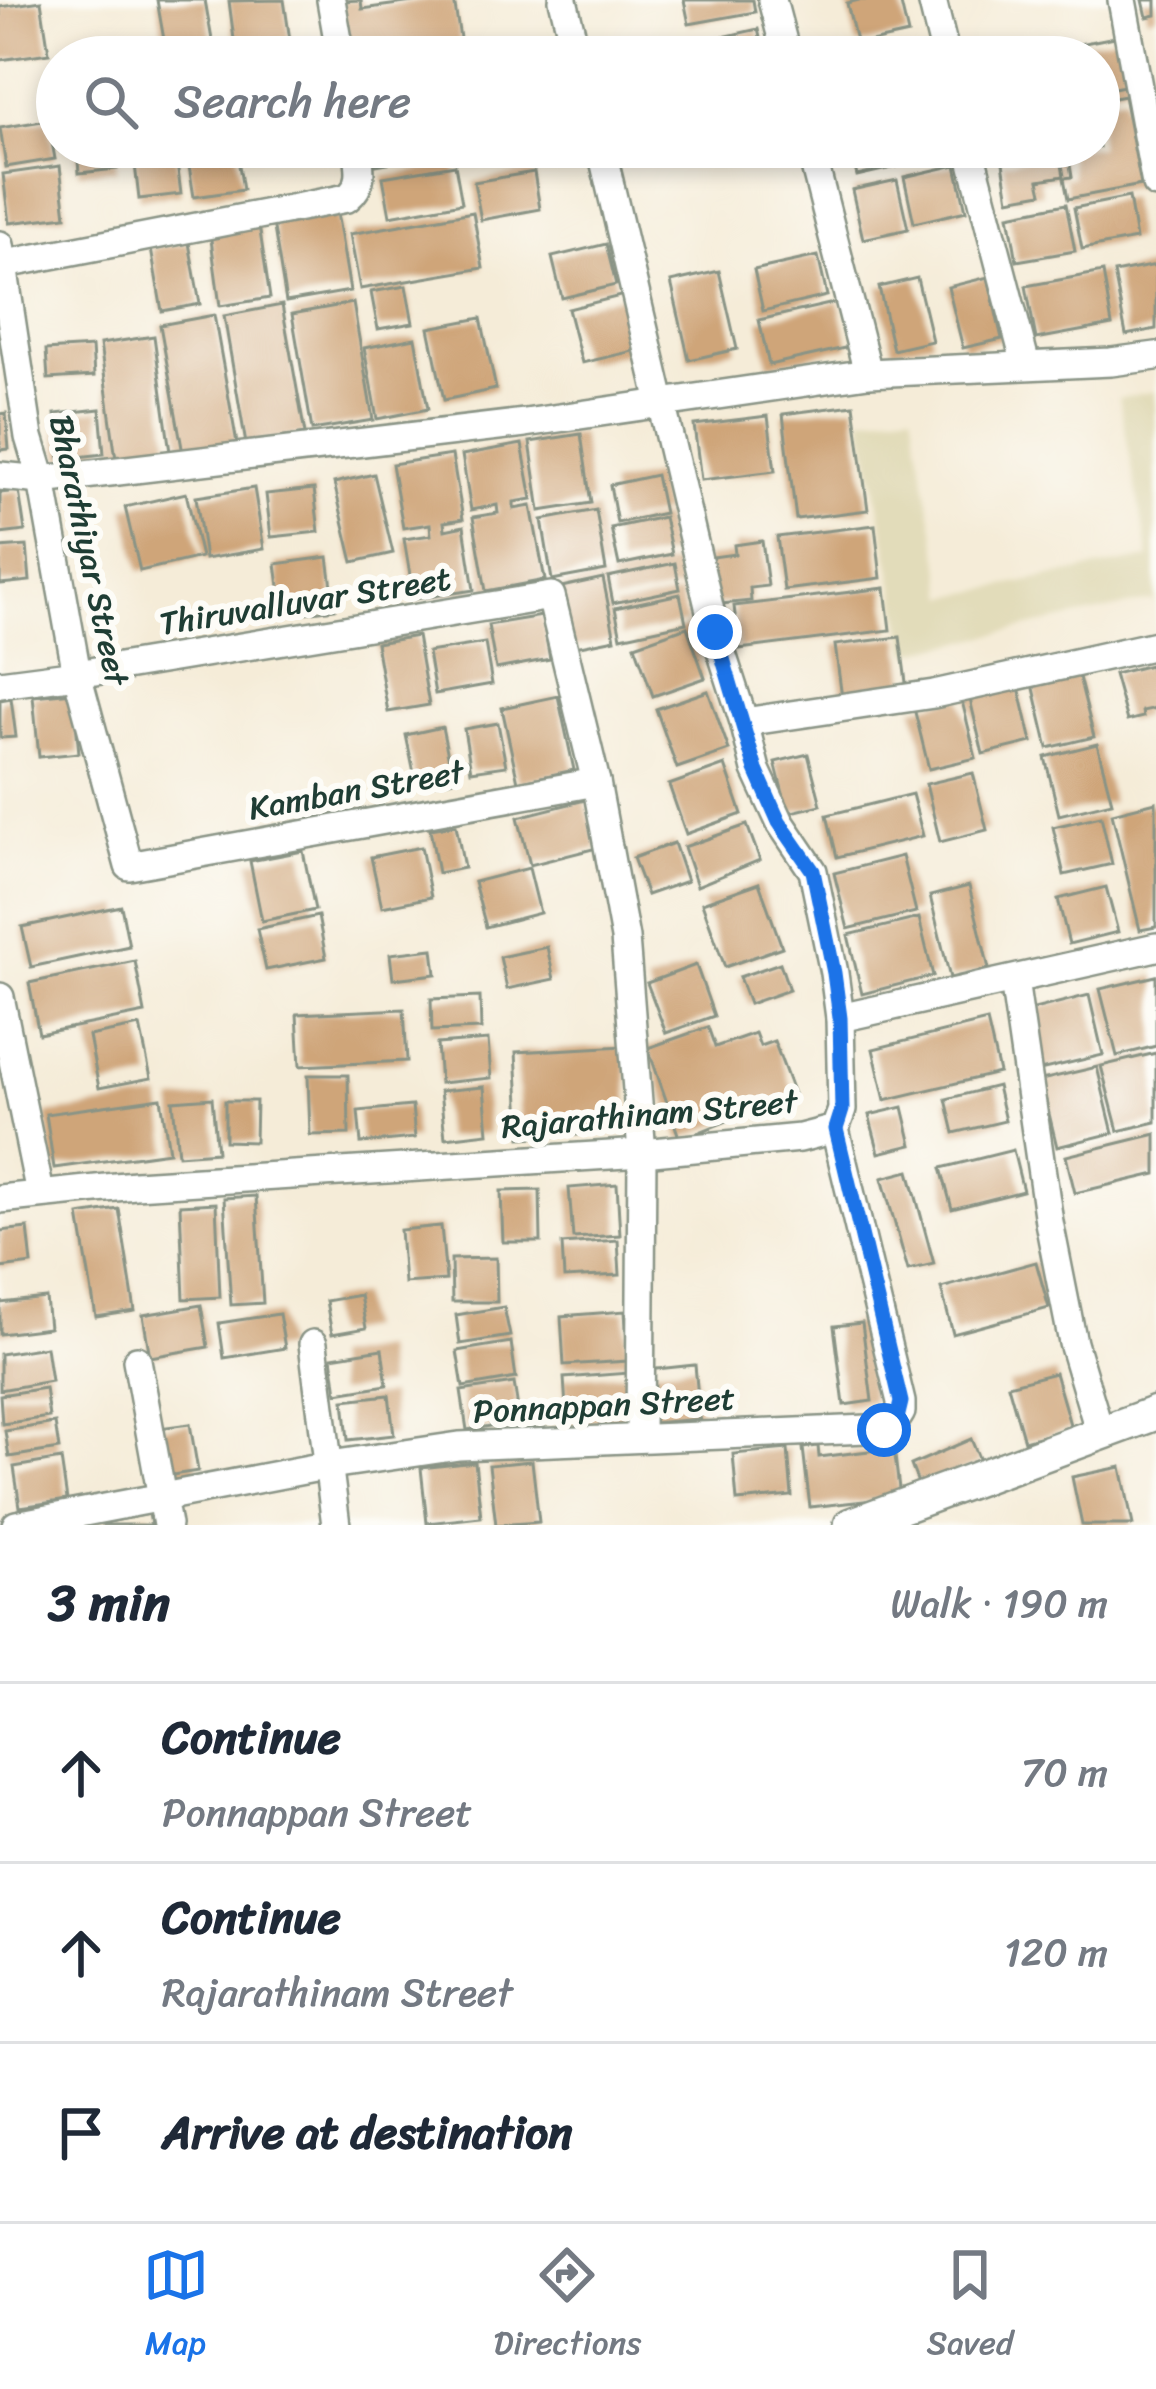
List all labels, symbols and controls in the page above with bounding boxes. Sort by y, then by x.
search box [36,36,1120,168]
text: Search here [174,62,411,142]
icon: search [78,69,144,135]
street label: Bharathiyar Street [32,410,146,692]
street label: Thiruvalluvar Street [155,549,455,653]
route end [688,605,742,659]
street label: Kamban Street [244,742,470,837]
street label: Rajarathinam Street [499,1072,801,1156]
street label: Ponnappan Street [471,1369,737,1441]
route start [857,1403,911,1457]
text: 3 min [48,1558,170,1648]
text: Walk · 190 m [890,1569,1108,1638]
text: Continue [162,1698,341,1778]
text: 70 m [1021,1738,1108,1807]
icon: ahead [48,1740,114,1806]
text: Ponnappan Street [162,1778,472,1847]
text: Continue [162,1878,341,1958]
text: 120 m [1004,1918,1108,1987]
icon: ahead [48,1920,114,1986]
text: Rajarathinam Street [162,1958,513,2027]
text: Arrive at destination [162,2093,572,2173]
icon: arrive [48,2100,114,2166]
tab: Map [143,2242,209,2372]
tab: Directions [494,2242,641,2372]
tab: Saved [926,2242,1013,2372]

